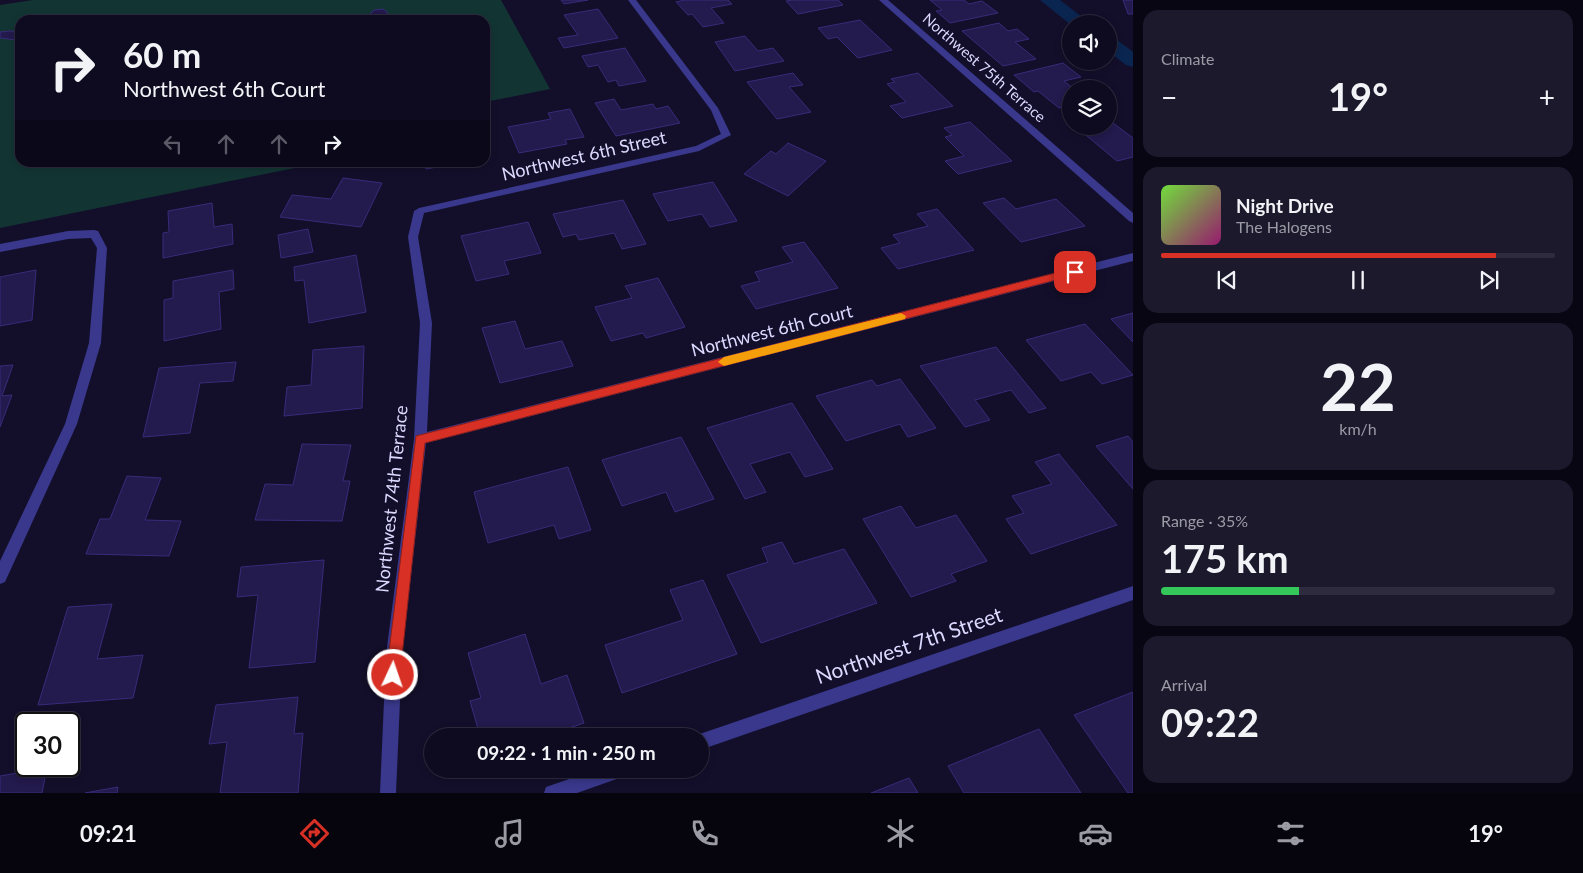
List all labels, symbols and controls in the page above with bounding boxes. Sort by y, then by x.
street label: Northwest 75th Terrace [920,9,1050,126]
map controls [1062,15,1117,135]
button: sound [1062,15,1117,70]
text: 60 m [123,33,201,75]
icon: right [40,35,105,100]
text: Climate [1161,49,1214,68]
text: 19° [1328,73,1388,119]
text: Northwest 6th Court [123,75,326,102]
button: layers [1062,80,1117,135]
text: − [1161,80,1177,114]
text: + [1539,80,1555,114]
street label: Northwest 6th Street [499,125,669,185]
icon: left [159,130,187,158]
icon: ahead [212,130,240,158]
icon: ahead [265,130,293,158]
icon: right [318,130,346,158]
text: Night Drive [1236,194,1334,217]
text: The Halogens [1236,217,1332,236]
pin [1054,251,1096,293]
icon: arrive [1061,258,1089,286]
icon: previous [1213,266,1241,294]
icon: pause [1344,266,1372,294]
icon: next [1475,266,1503,294]
street label: Northwest 6th Court [689,299,855,361]
text: 22 [1320,347,1396,425]
street label: Northwest 74th Terrace [370,404,412,594]
text: km/h [1339,419,1377,438]
text: Range · 35% [1161,511,1248,530]
text: 175 km [1161,535,1289,581]
street label: Northwest 7th Street [812,601,1006,688]
position arrow [366,648,418,700]
text: Arrival [1161,675,1207,694]
text: 09:22 [1161,699,1259,745]
speed limit sign: 30 [15,712,80,777]
text: 09:22 · 1 min · 250 m [477,741,656,764]
icon: directions [297,816,332,851]
icon: music [492,816,527,851]
icon: phone [687,816,722,851]
icon: climate [883,816,918,851]
icon: car [1078,816,1113,851]
icon: filters [1273,816,1308,851]
text: 09:21 [80,820,137,847]
text: 19° [1468,820,1503,847]

